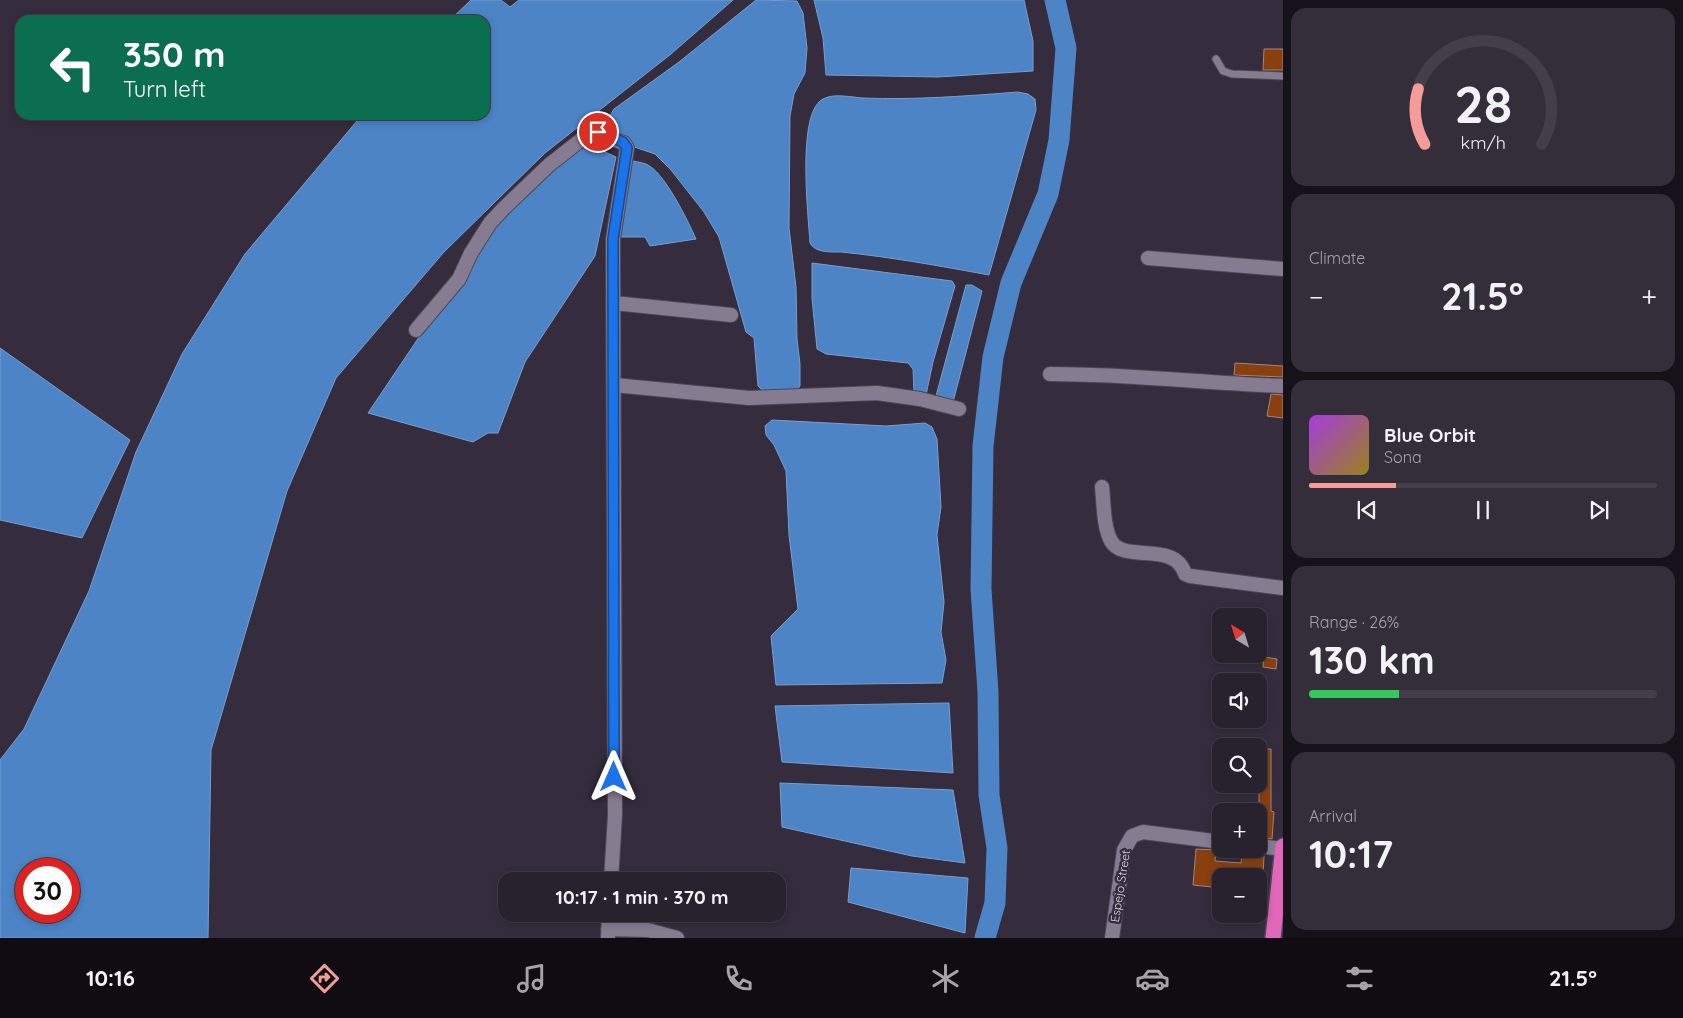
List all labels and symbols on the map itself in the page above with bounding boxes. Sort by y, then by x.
pin [577,111,619,153]
north arrow [1212,608,1268,662]
position arrow [587,750,639,802]
street label: Espejo Street [1107,849,1133,923]
speed limit sign: 30 [15,858,80,923]

